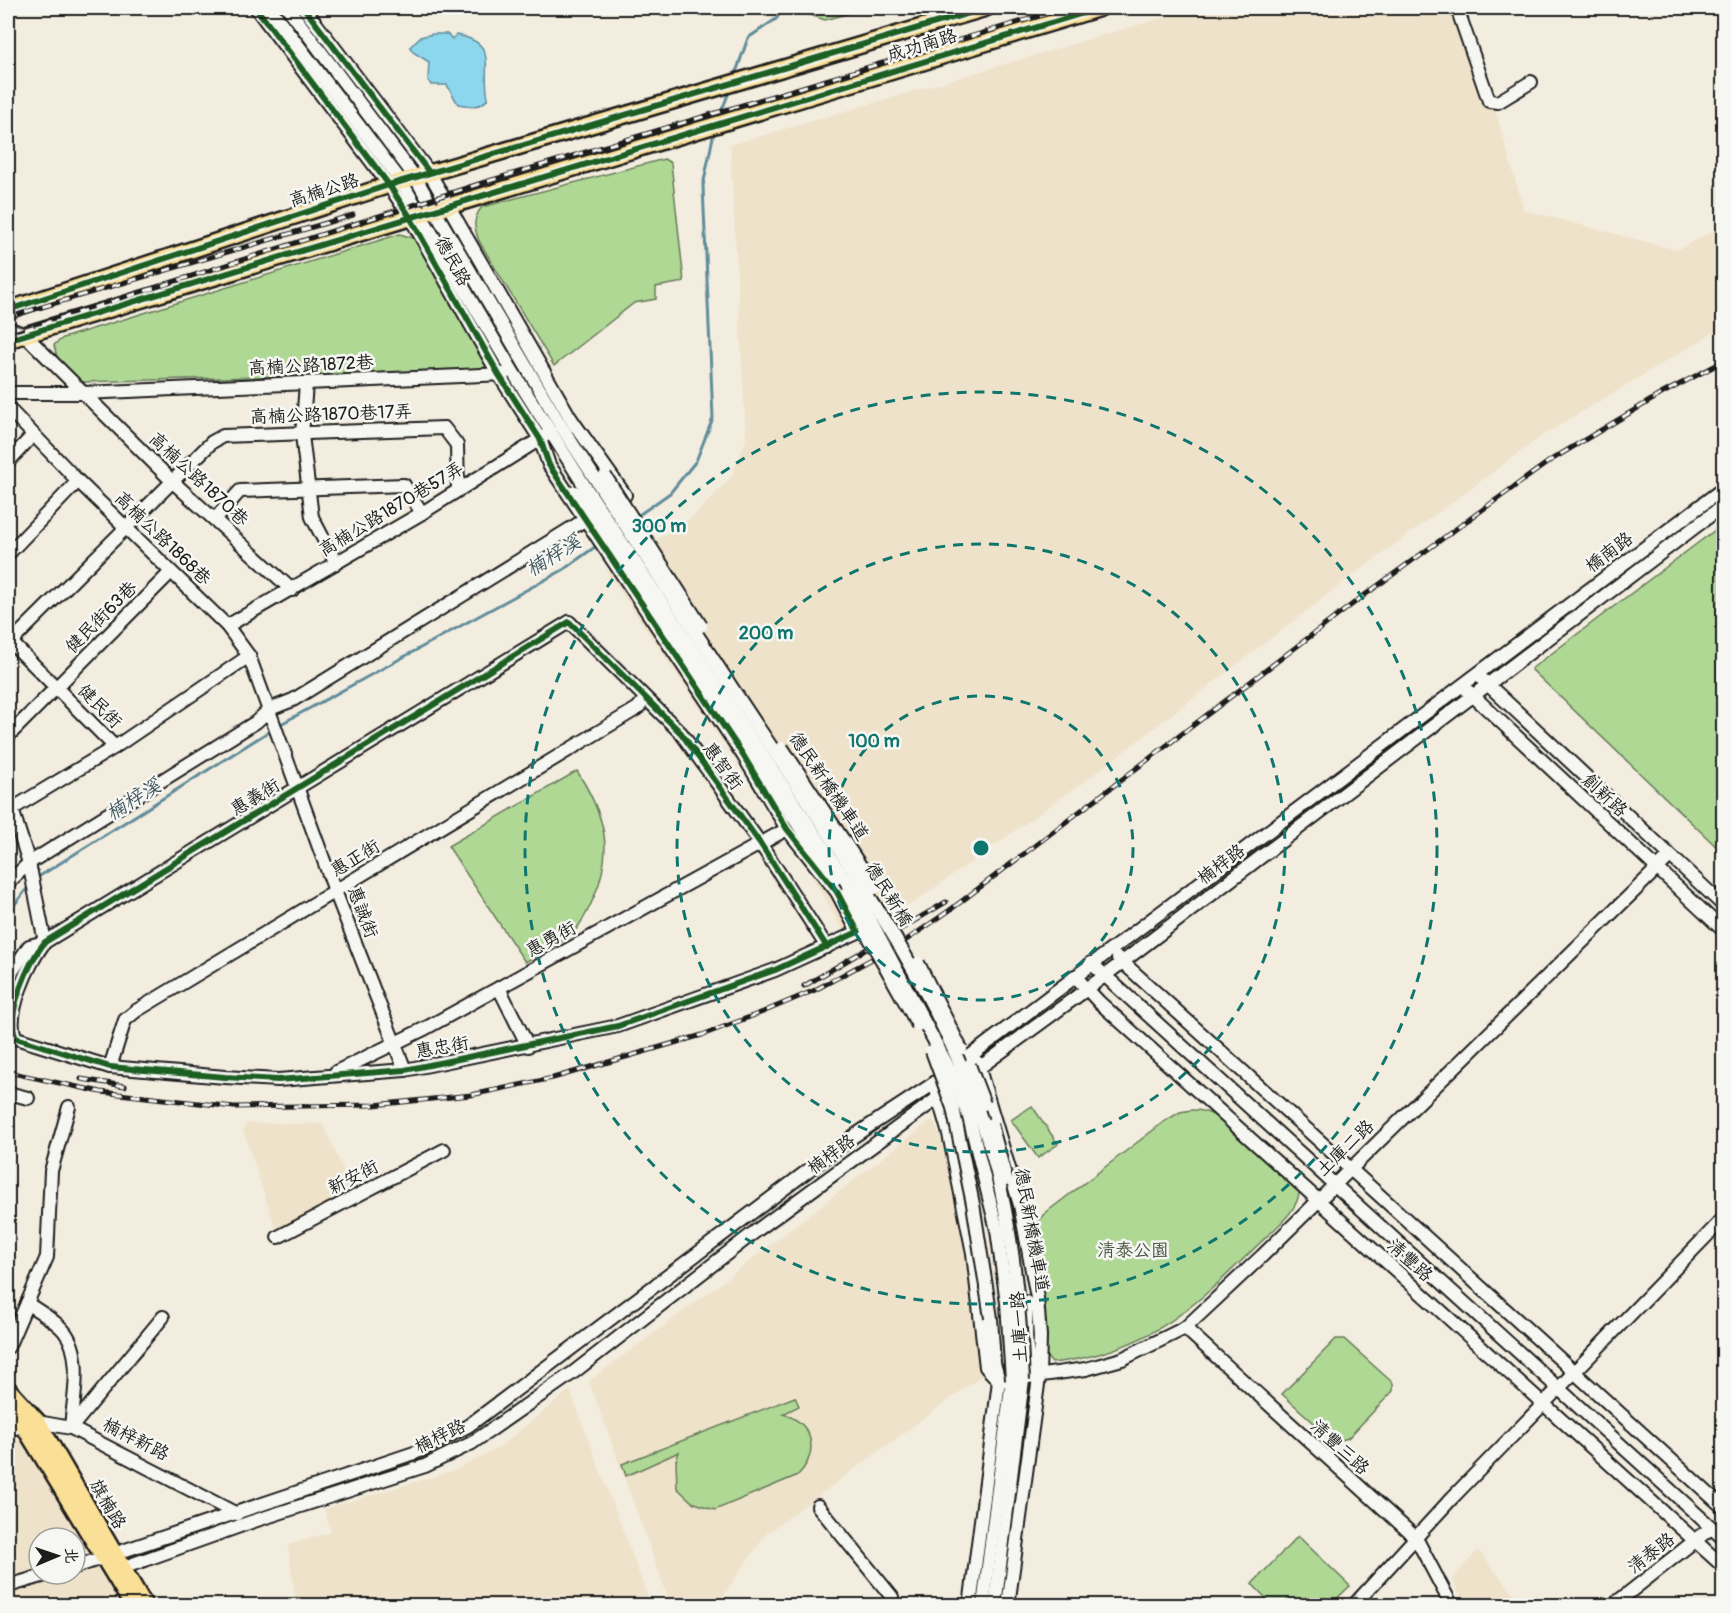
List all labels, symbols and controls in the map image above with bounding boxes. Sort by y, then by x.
street label: 成功南路 [884,24,960,67]
street label: 高楠公路 [286,168,362,213]
street label: 德民路 [429,232,476,290]
street label: 高楠公路1872巷 [248,351,374,380]
street label: 高楠公路1870巷17弄 [249,400,413,429]
street label: 高楠公路1870巷 [144,427,253,531]
street label: 高楠公路1870巷57弄 [315,457,468,562]
street label: 高楠公路1868巷 [109,486,216,590]
text: 300 m [632,515,686,538]
street label: 橋南路 [1581,527,1638,578]
water label: 楠梓溪 [521,528,586,582]
street label: 健民街63巷 [61,577,142,658]
text: 200 m [739,622,793,645]
street label: 健民街 [72,679,127,734]
street label: 德民新橋機車道 [784,728,873,845]
text: 100 m [848,730,900,753]
street label: 惠智街 [697,738,748,795]
street label: 創新路 [1577,769,1632,822]
water label: 楠梓溪 [101,772,166,826]
street label: 惠義街 [226,774,284,821]
street label: 惠正街 [326,835,384,882]
centre of rings [971,838,991,858]
street label: 楠梓路 [1193,839,1250,890]
street label: 德民新橋 [860,858,917,931]
street label: 惠誠街 [342,883,383,942]
street label: 惠勇街 [522,916,580,963]
street label: 惠忠街 [414,1031,471,1064]
street label: 土庫二路 [1311,1115,1379,1182]
street label: 楠梓路 [803,1129,860,1180]
street label: 新安街 [324,1155,383,1200]
street label: 德民新橋機車道 [1009,1166,1054,1294]
street label: 清豐路 [1382,1234,1437,1287]
park label: 清泰公園 [1097,1239,1169,1262]
street label: 土庫一路 [1006,1290,1033,1364]
street label: 楠梓新路 [98,1413,173,1466]
street label: 楠梓路 [411,1414,470,1459]
street label: 清豐三路 [1305,1415,1374,1480]
street label: 旗楠路 [84,1475,131,1533]
north arrow [27,1526,87,1586]
street label: 清泰路 [1623,1528,1680,1579]
text: 北 [61,1547,81,1564]

